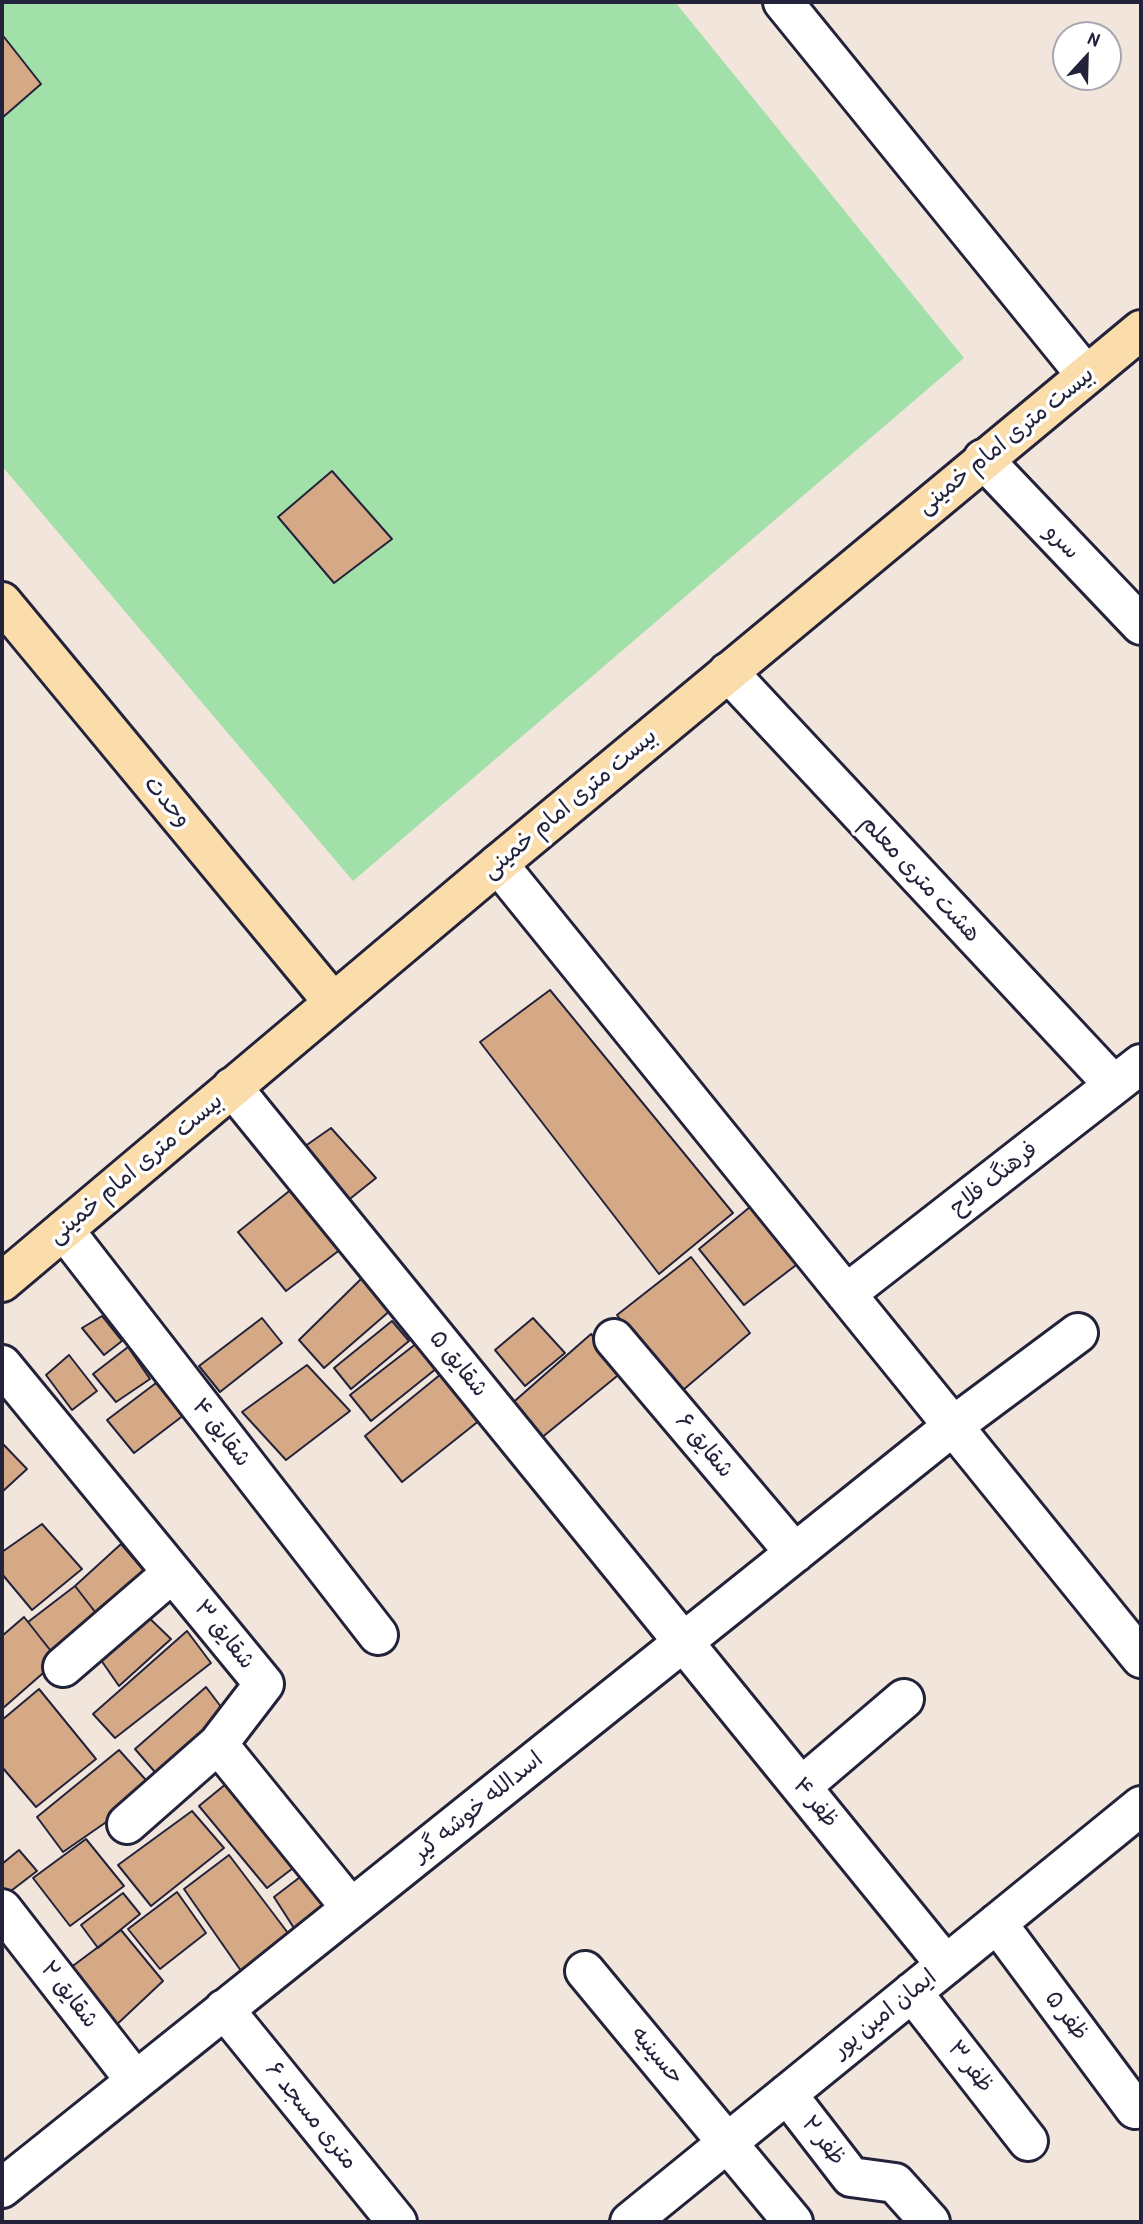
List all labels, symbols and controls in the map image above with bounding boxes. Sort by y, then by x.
north arrow [1052,21,1122,91]
text: N [1085,24,1104,52]
street label: بیست متری امام خمینی [912,361,1100,521]
street label: سرو [1039,519,1085,565]
street label: بیست متری امام خمینی [477,723,663,885]
street label: وحدت [138,771,196,833]
street label: هشت متری معلم [854,810,986,948]
street label: بیست متری امام خمینی [43,1088,229,1250]
street label: فرهنگ فلاح [944,1136,1044,1222]
street label: شقایق ۵ [423,1325,493,1403]
street label: شقایق ۴ [186,1393,256,1473]
street label: شقایق ۶ [669,1408,739,1484]
street label: شقایق ۳ [188,1595,260,1675]
street label: اسدالله خوشه گیر [407,1746,549,1868]
street label: ظفر ۴ [786,1772,844,1834]
street label: شقایق ۲ [34,1956,104,2034]
street label: ایمان امین پور [828,1964,942,2064]
street label: ظفر ۵ [1038,1986,1094,2046]
street label: حسینیه [625,2021,689,2091]
street label: ظفر ۳ [941,2036,999,2098]
street label: ۶ متری مسجد [259,2056,363,2176]
street label: ظفر ۲ [795,2111,851,2171]

